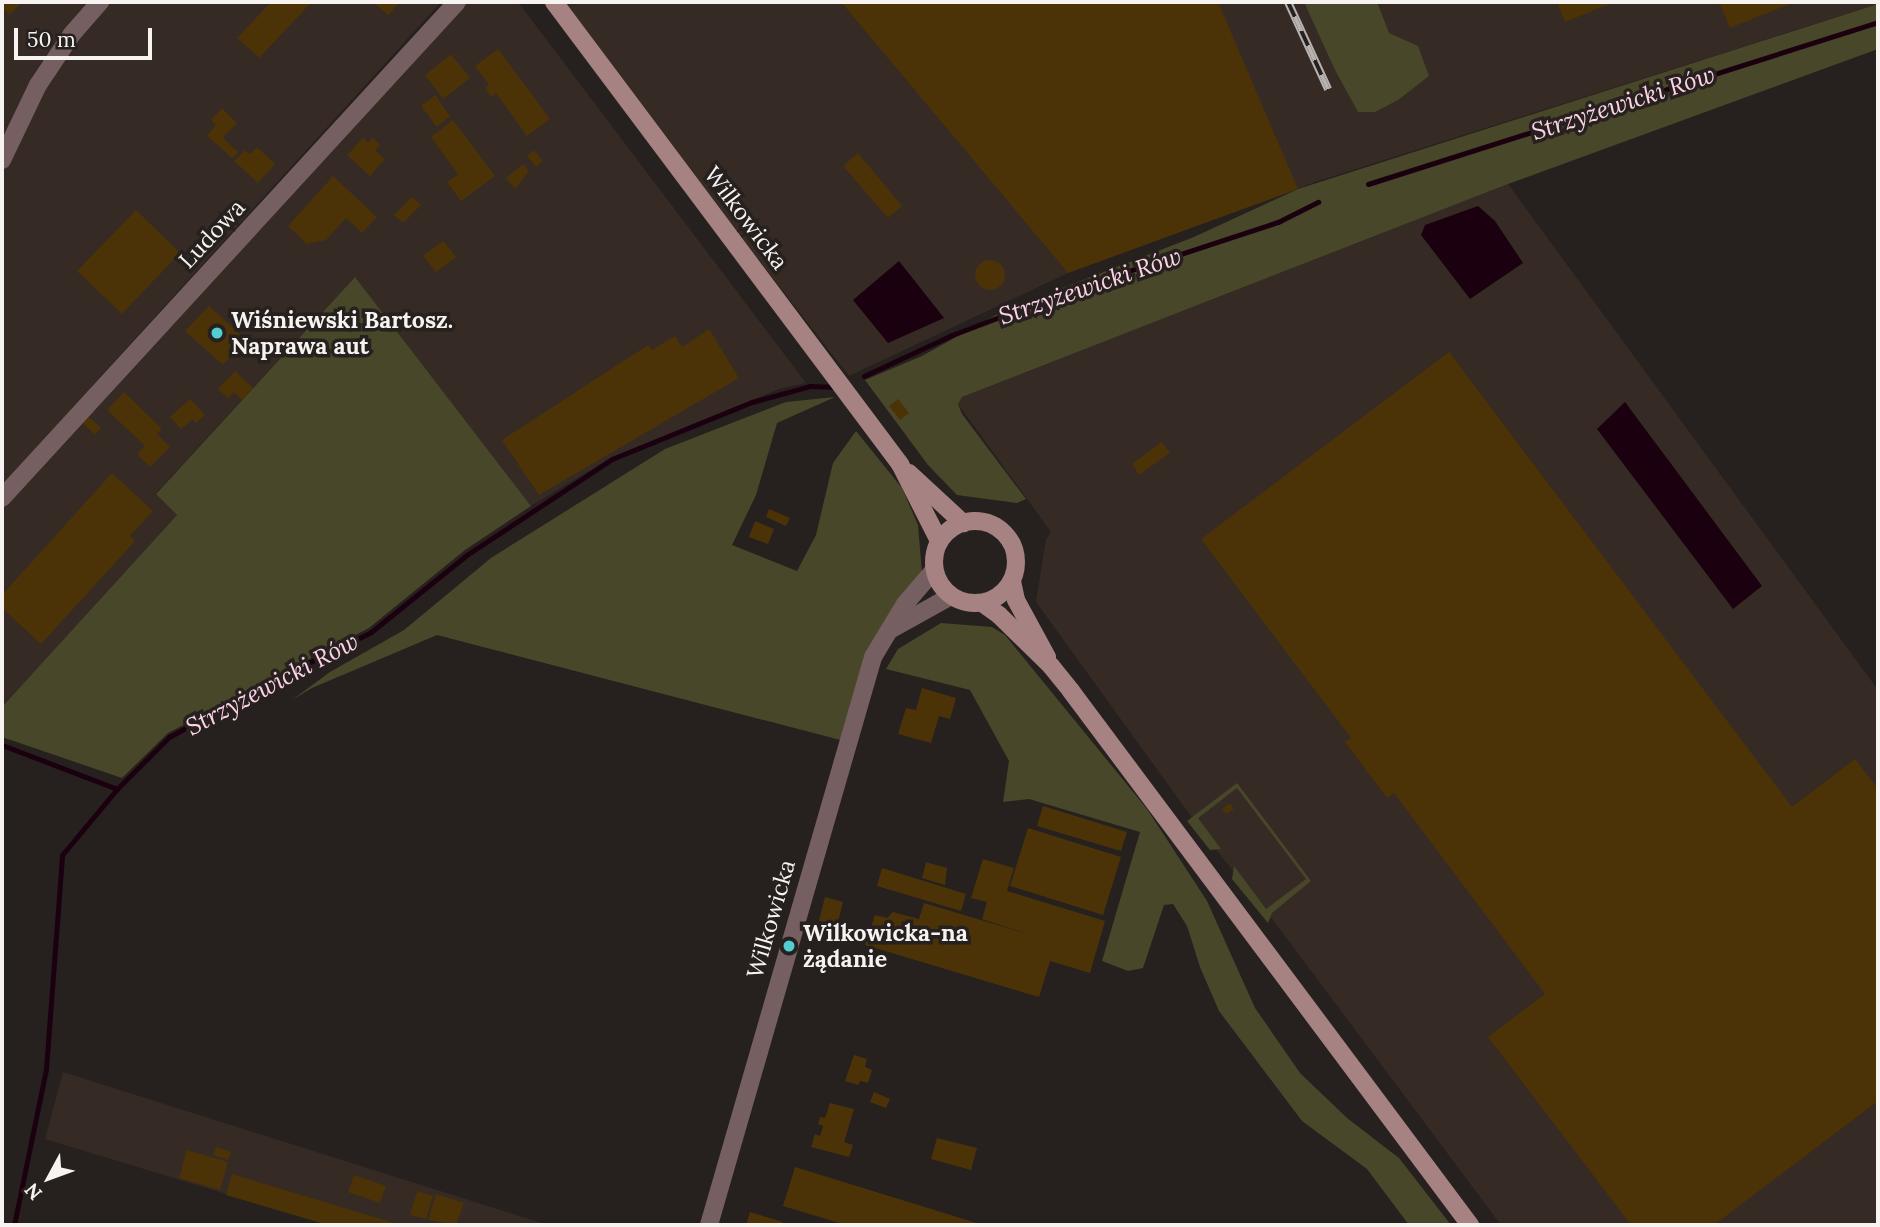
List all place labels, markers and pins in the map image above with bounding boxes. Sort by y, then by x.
place label: Wiśniewski Bartosz. Naprawa aut [231,306,453,360]
marker: Wiśniewski Bartosz. Naprawa aut [209,325,225,341]
place label: Wilkowicka-na żądanie [803,919,968,973]
marker: Wilkowicka-na żądanie [781,938,797,954]

